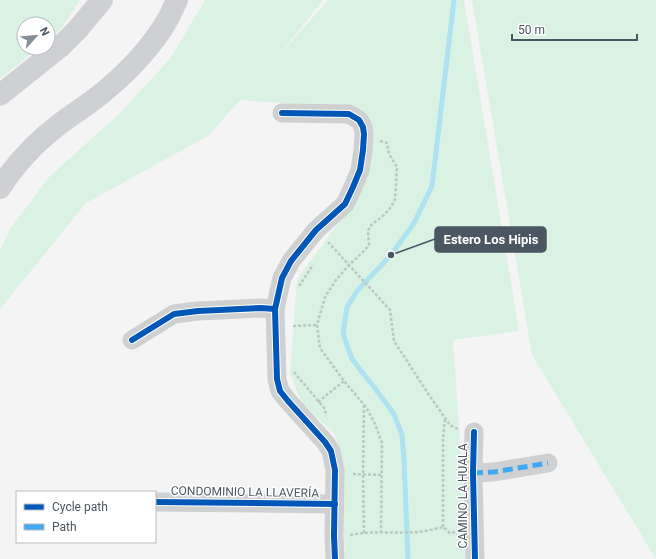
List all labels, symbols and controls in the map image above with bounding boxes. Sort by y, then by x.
north arrow [16,16,56,56]
scale bar [512,16,637,42]
text: 50 m [518,23,545,37]
text: N [37,25,52,38]
callout: Estero Los Hipis [435,227,546,252]
text: Estero Los Hipis [444,232,539,247]
street label: CAMINO LA HUALA [456,443,470,549]
street label: CONDOMINIO LA LLAVERÍA [171,483,319,500]
legend [16,491,156,543]
text: Cycle path [52,500,108,514]
text: Path [52,520,77,534]

